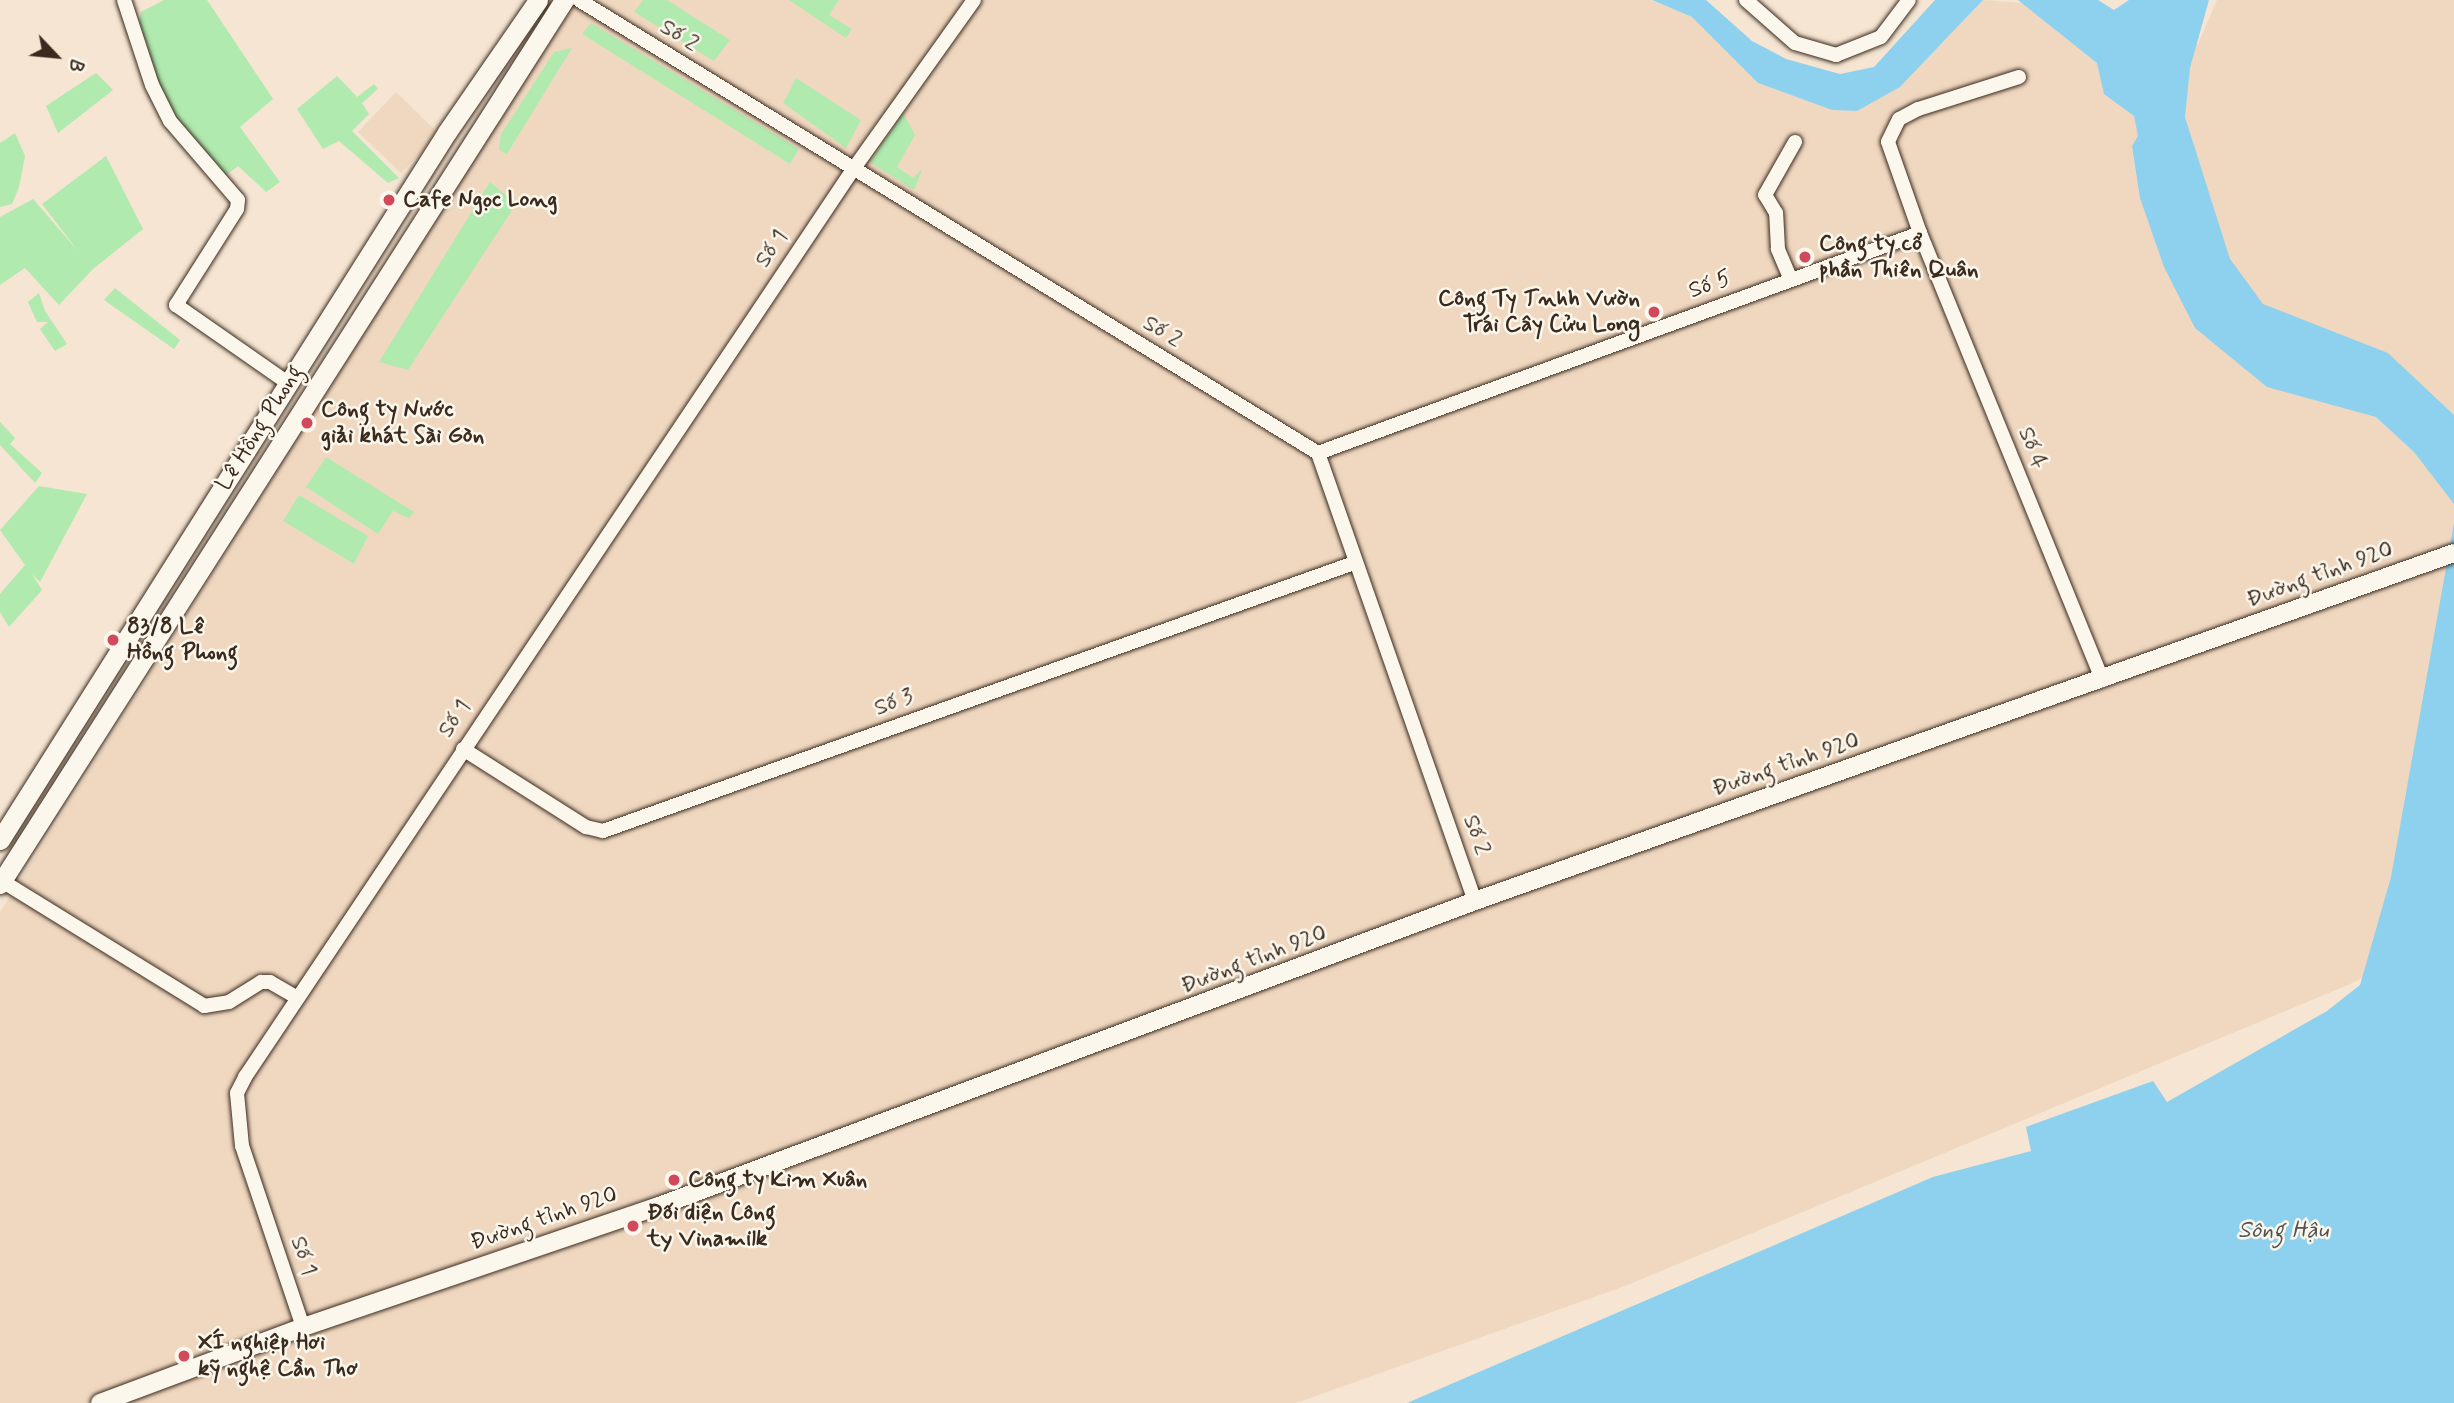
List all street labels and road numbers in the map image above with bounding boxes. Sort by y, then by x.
street label: Số 2 [655,14,703,58]
street label: Số 1 [750,225,794,273]
street label: Số 5 [1685,265,1735,305]
street label: Số 2 [1138,310,1186,354]
street label: Lê Hồng Phong [211,361,309,495]
street label: Số 4 [2011,423,2053,473]
street label: Đường tỉnh 920 [2242,535,2398,615]
street label: Số 3 [871,683,917,723]
street label: Số 1 [433,695,477,743]
street label: Đường tỉnh 920 [1708,726,1864,804]
street label: Số 2 [1456,811,1496,859]
street label: Đường tỉnh 920 [1176,919,1332,1001]
street label: Đường tỉnh 920 [466,1180,622,1258]
street label: Số 1 [284,1233,322,1279]

